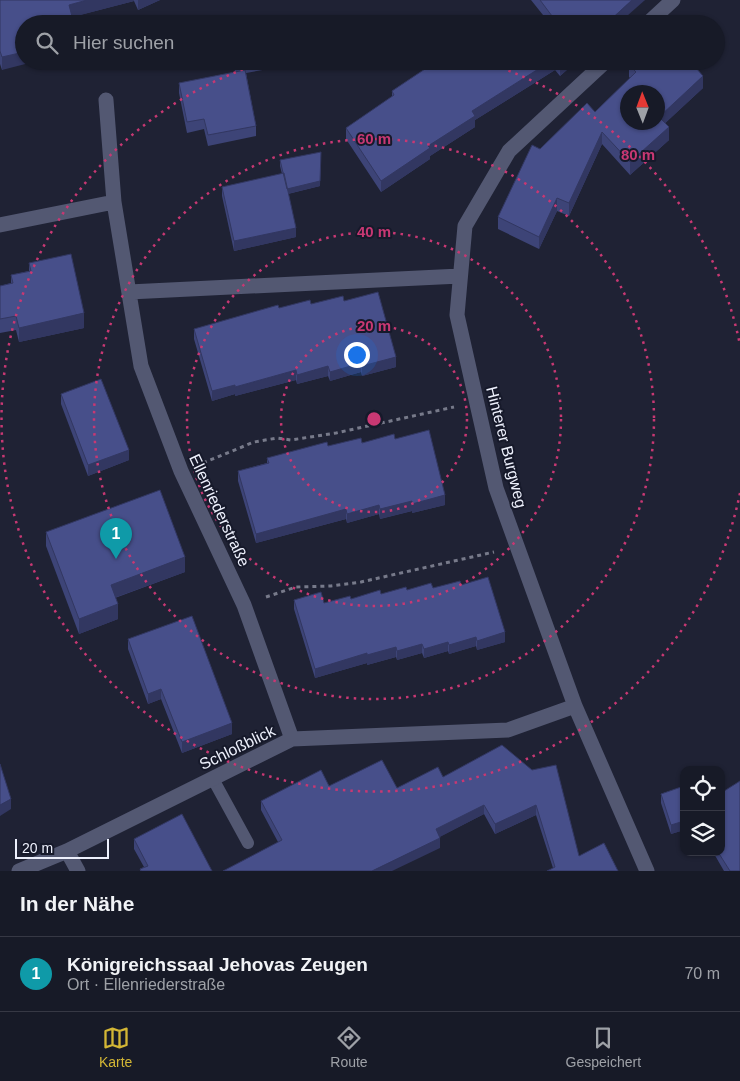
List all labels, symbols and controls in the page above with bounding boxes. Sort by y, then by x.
search box [15,15,725,70]
icon: search [33,29,61,57]
text: Hier suchen [73,32,174,53]
north arrow [620,85,665,130]
text: 60 m [357,130,391,147]
text: 80 m [621,146,655,163]
text: 40 m [357,223,391,240]
text: 20 m [357,317,391,334]
your location [344,342,370,368]
street label: Hinterer Burgweg [483,385,530,510]
centre of rings [365,410,383,428]
street label: Ellenriederstraße [186,451,253,569]
pin: 1 [100,518,132,559]
street label: Schloßblick [197,721,279,773]
map controls [680,766,725,856]
button: locate [680,766,725,811]
button: layers [680,811,725,856]
scale bar [15,836,109,859]
text: 20 m [22,840,53,856]
text: In der Nähe [20,892,134,915]
text: Königreichssaal Jehovas Zeugen [67,954,368,975]
text: 1 [32,965,40,982]
text: 70 m [684,965,720,982]
text: Ort · Ellenriederstraße [67,976,225,993]
tab: Karte [99,1024,132,1070]
tab: Route [330,1024,368,1070]
tab: Gespeichert [566,1024,641,1070]

